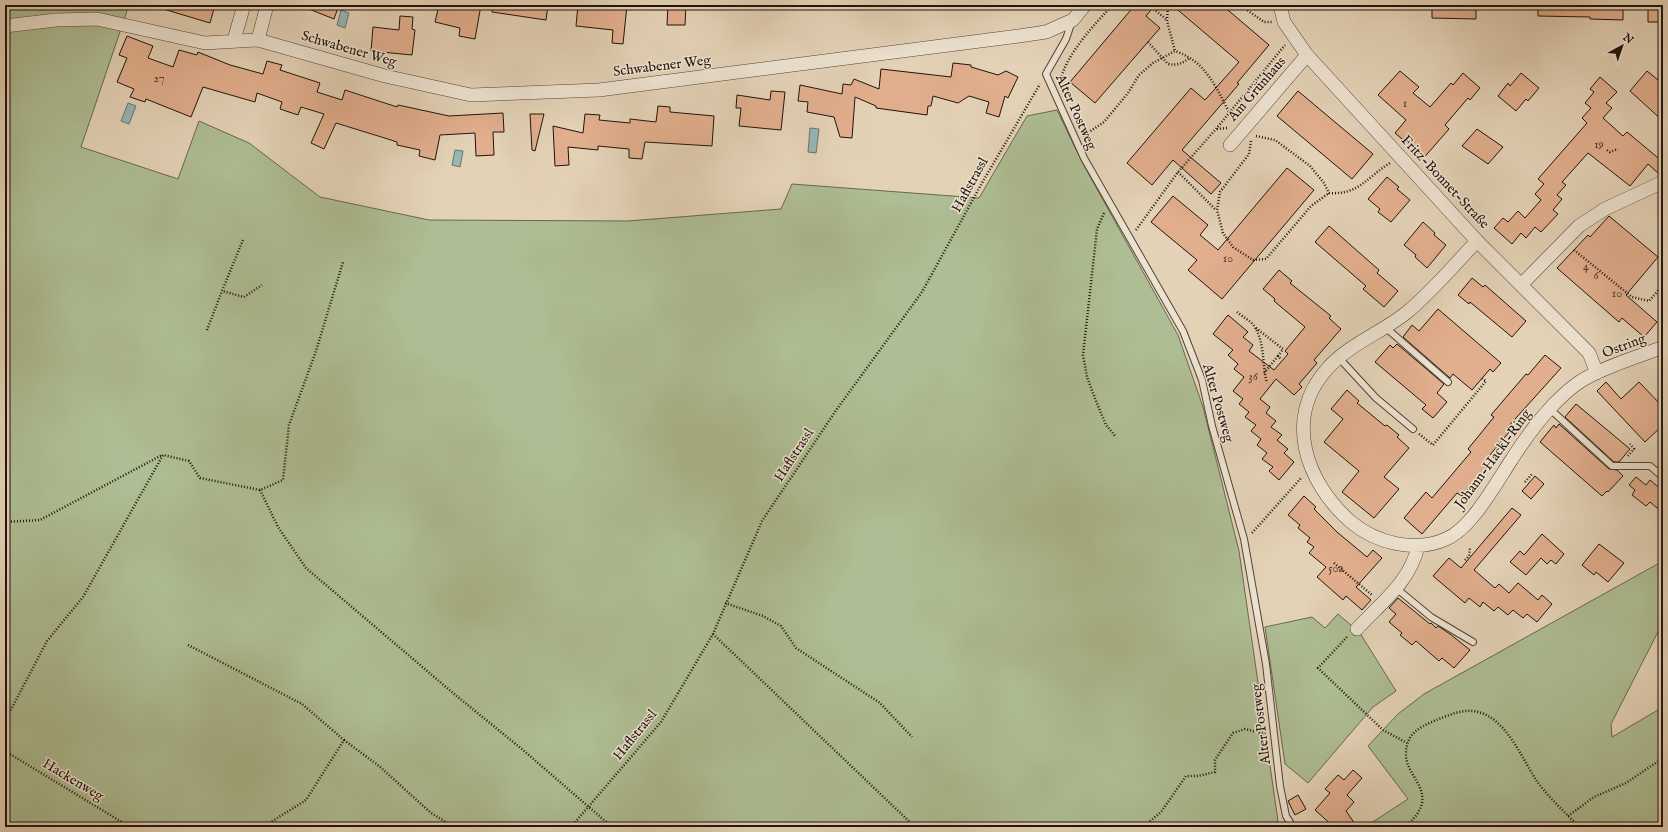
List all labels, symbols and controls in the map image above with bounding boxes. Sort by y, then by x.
north arrow [1602,26,1642,66]
street label: Schwabener Weg [299,27,399,71]
text: N [1619,30,1636,48]
street label: Schwabener Weg [612,51,712,81]
street label: Am Grünhaus [1223,53,1290,126]
street label: Alter Postweg [1051,70,1101,153]
house number: 27 [153,71,165,86]
house number: 1 [1403,96,1407,111]
street label: Fritz-Bonnet-Straße [1397,131,1493,233]
house number: 19 [1594,137,1604,152]
street label: Haflstrassl [948,154,993,216]
house number: 10 [1223,251,1233,266]
house number: 4 [1583,259,1589,274]
house number: 6 [1593,268,1599,283]
house number: 10 [1612,286,1622,301]
street label: Ostring [1600,329,1649,363]
street label: Alter Postweg [1198,361,1238,445]
house number: 36 [1248,369,1259,384]
street label: Johann-Hackl-Ring [1450,405,1535,514]
street label: Haflstrassl [770,425,818,485]
house number: 50a [1328,561,1345,576]
street label: Alter Postweg [1247,682,1275,766]
street label: Haflstrassl [609,706,661,764]
street label: Hackenweg [39,755,107,806]

